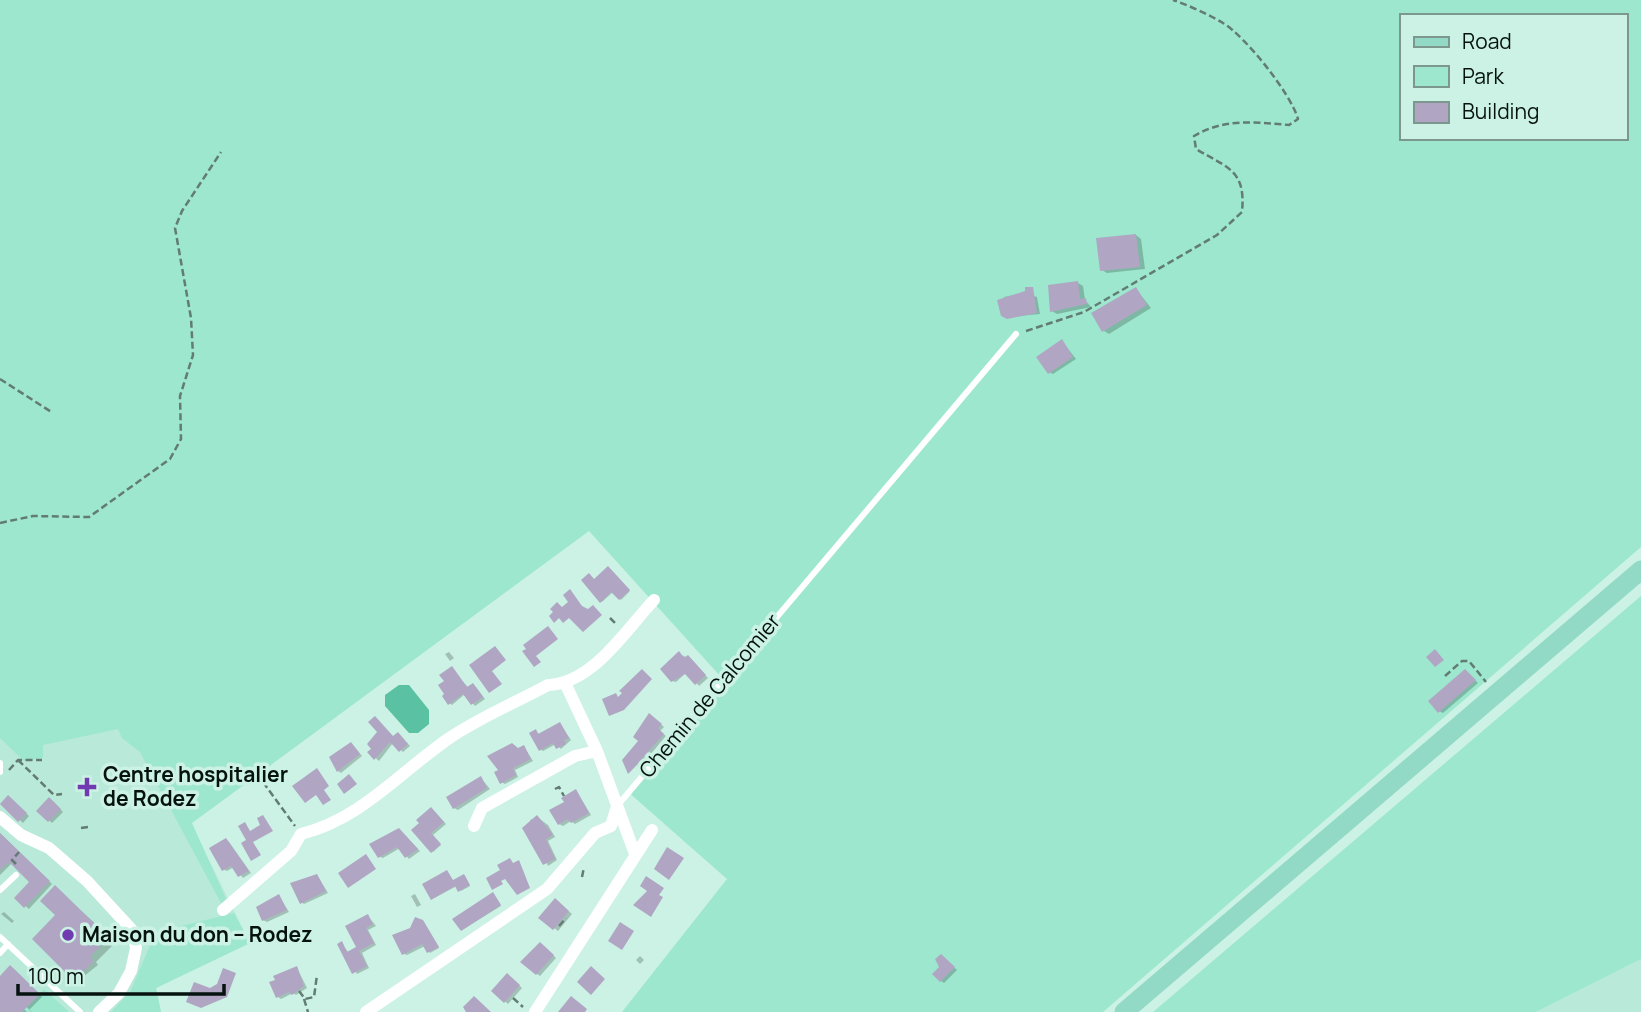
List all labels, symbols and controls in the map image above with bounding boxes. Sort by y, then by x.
legend [1400,14,1627,140]
text: Road [1462,27,1512,55]
text: Park [1462,62,1504,90]
text: Building [1462,97,1539,125]
street label: Chemin de Calcomier [632,607,786,783]
place label: Centre hospitalier de Rodez [103,760,288,812]
marker: Centre hospitalier de Rodez [77,777,97,797]
place label: Maison du don – Rodez [82,920,312,948]
marker: Maison du don – Rodez [60,927,76,943]
scale bar [18,953,224,997]
text: 100 m [28,962,84,990]

